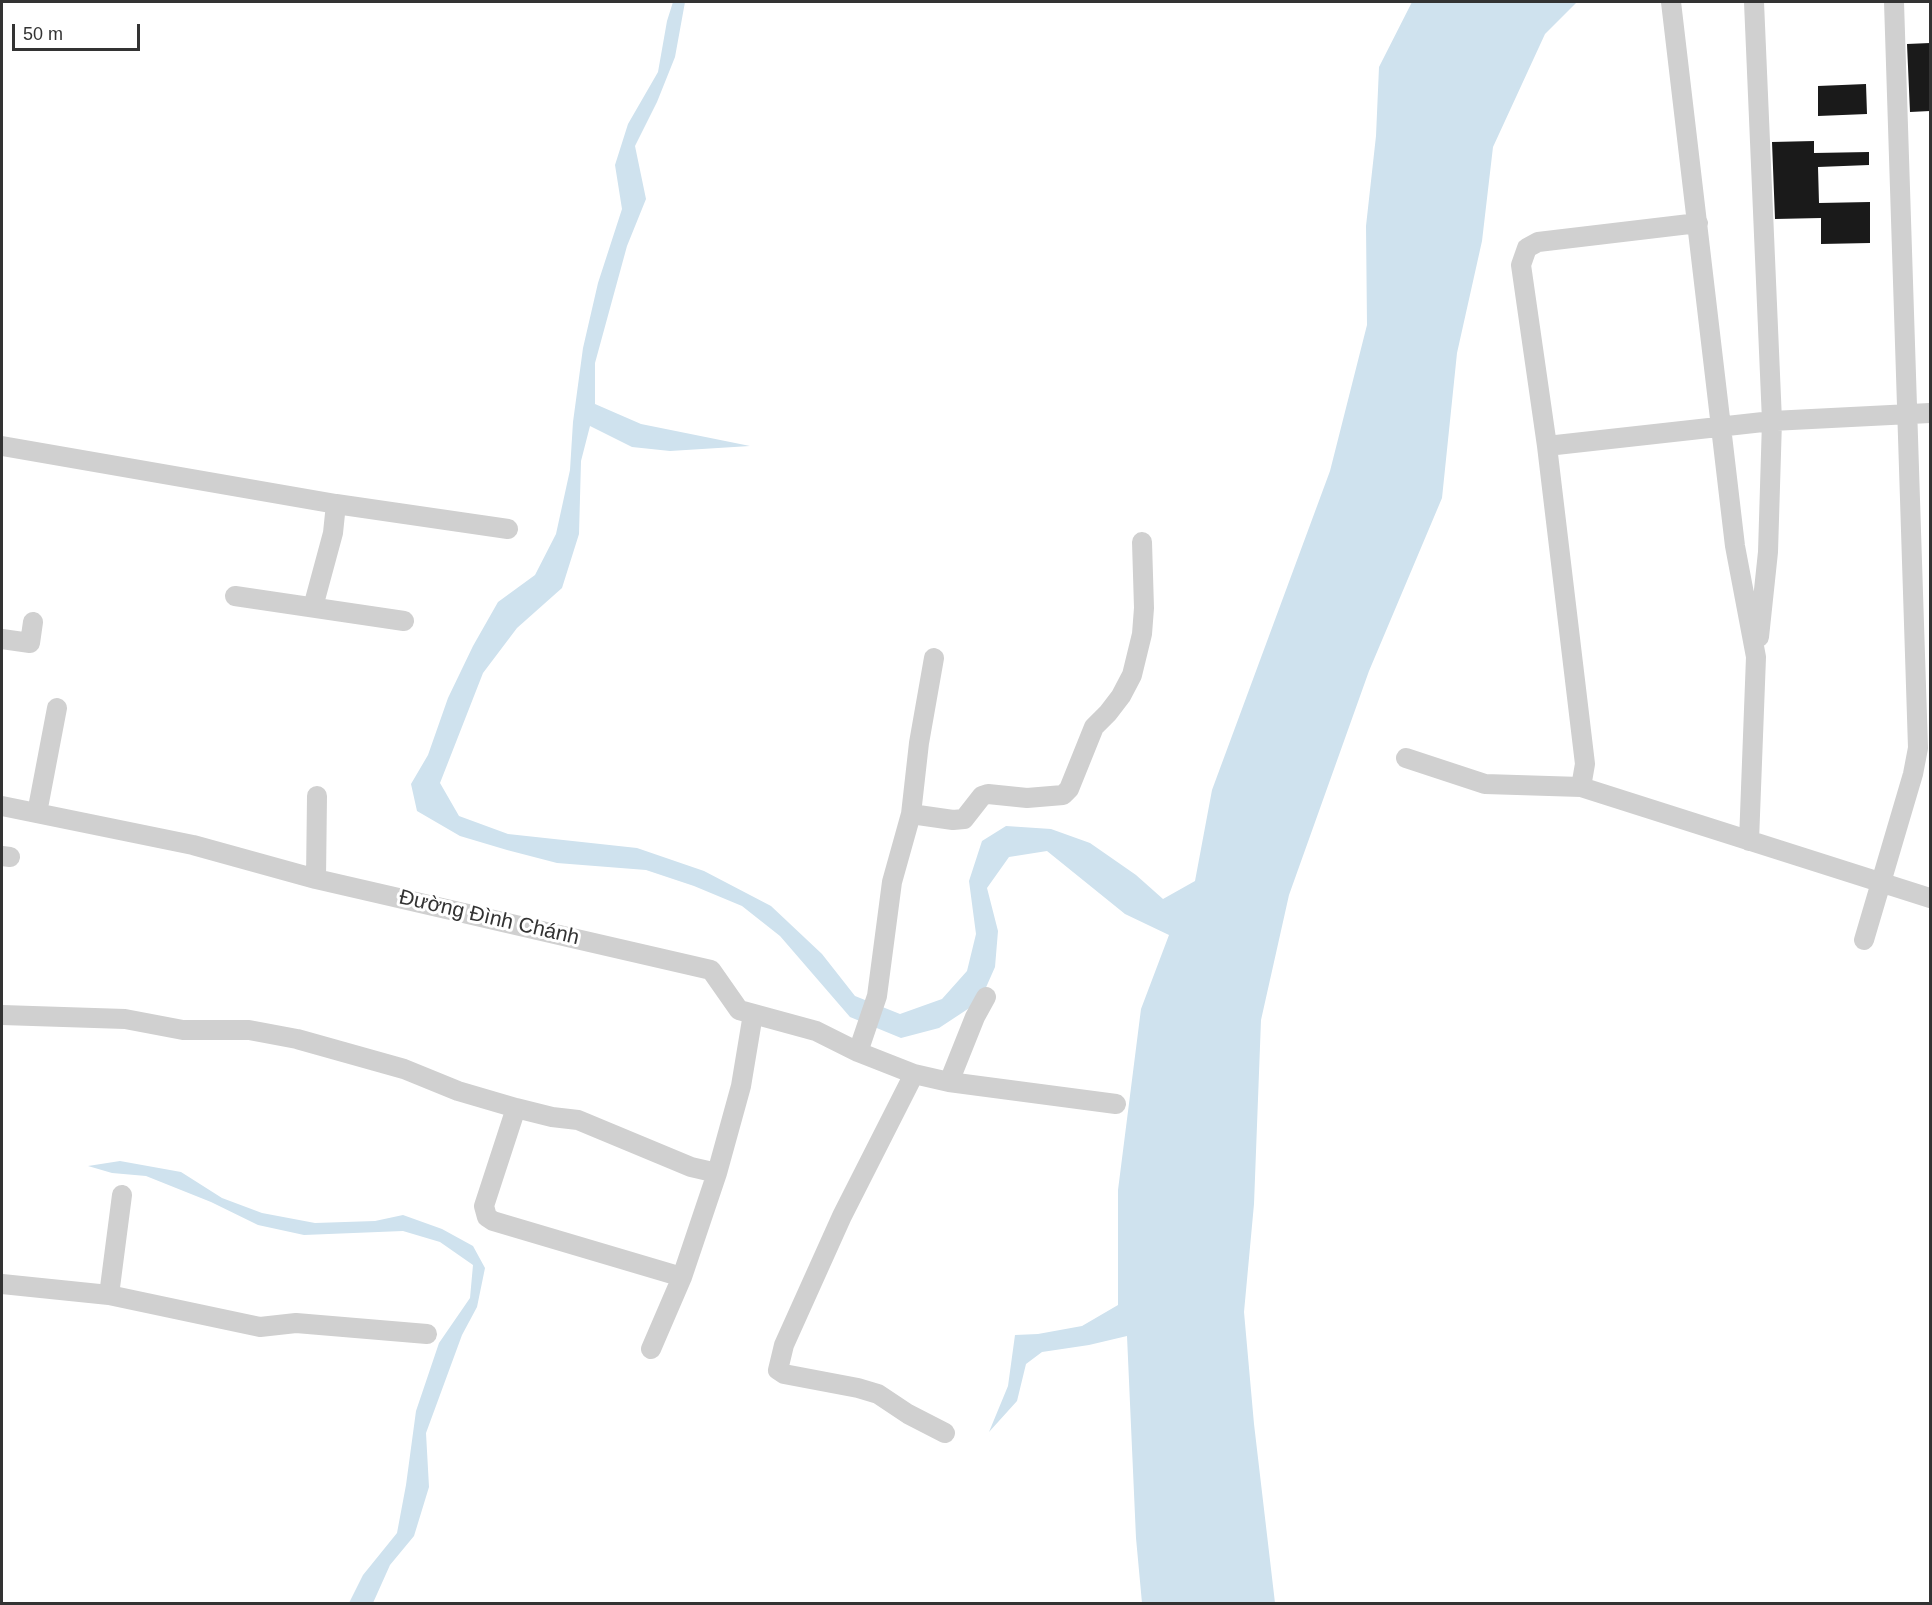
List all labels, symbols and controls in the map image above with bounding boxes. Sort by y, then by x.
scale bar [15,12,142,50]
text: 50 m [23,24,63,44]
street label: Đường Đình Chánh [396,885,582,951]

